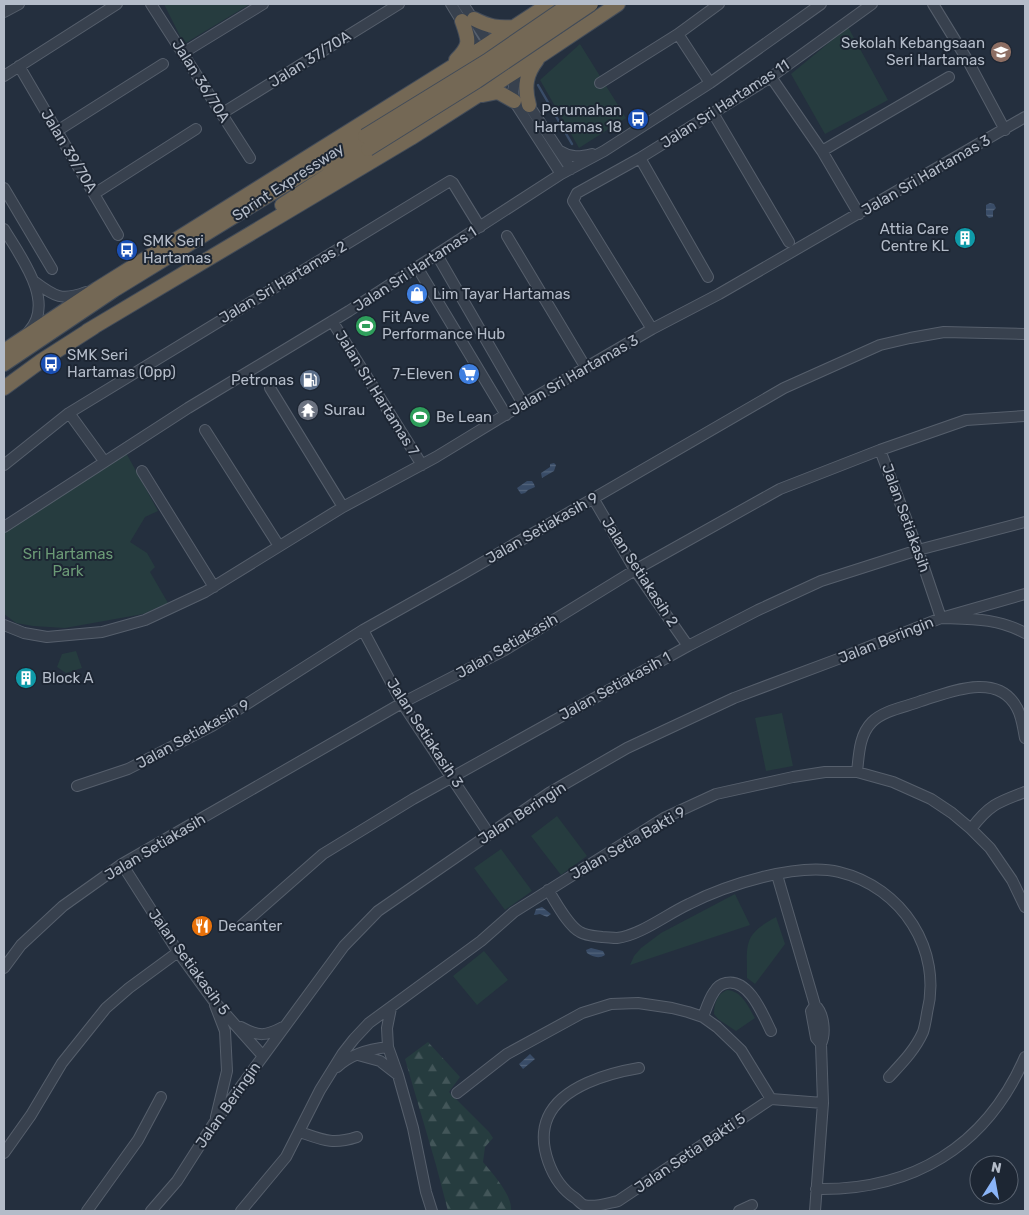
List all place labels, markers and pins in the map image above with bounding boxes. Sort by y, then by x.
place label: Sekolah Kebangsaan Seri Hartamas [841,34,985,69]
school or university icon: Sekolah Kebangsaan Seri Hartamas [989,40,1013,64]
place label: Perumahan Hartamas 18 [534,101,622,136]
bus stop icon: Perumahan Hartamas 18 [626,107,650,131]
place label: Attia Care Centre KL [880,220,950,255]
building icon: Attia Care Centre KL [953,226,977,250]
place label: SMK Seri Hartamas [143,232,211,267]
bus stop icon: SMK Seri Hartamas [115,238,139,262]
shop icon: Lim Tayar Hartamas [405,282,429,306]
place label: Lim Tayar Hartamas [433,285,571,303]
place label: Fit Ave Performance Hub [382,308,505,343]
sports icon: Fit Ave Performance Hub [354,314,378,338]
place label: SMK Seri Hartamas (Opp) [67,346,176,381]
bus stop icon: SMK Seri Hartamas (Opp) [39,352,63,376]
supermarket icon: 7-Eleven [457,362,481,386]
place label: 7-Eleven [392,365,453,383]
fuel station icon: Petronas [298,368,322,392]
place label: Petronas [231,371,294,389]
temple icon: Surau [296,398,320,422]
place label: Surau [324,401,365,419]
sports icon: Be Lean [408,405,432,429]
place label: Be Lean [436,408,492,426]
building icon: Block A [14,666,38,690]
place label: Block A [42,669,93,687]
restaurant icon: Decanter [190,914,214,938]
place label: Decanter [218,917,283,935]

